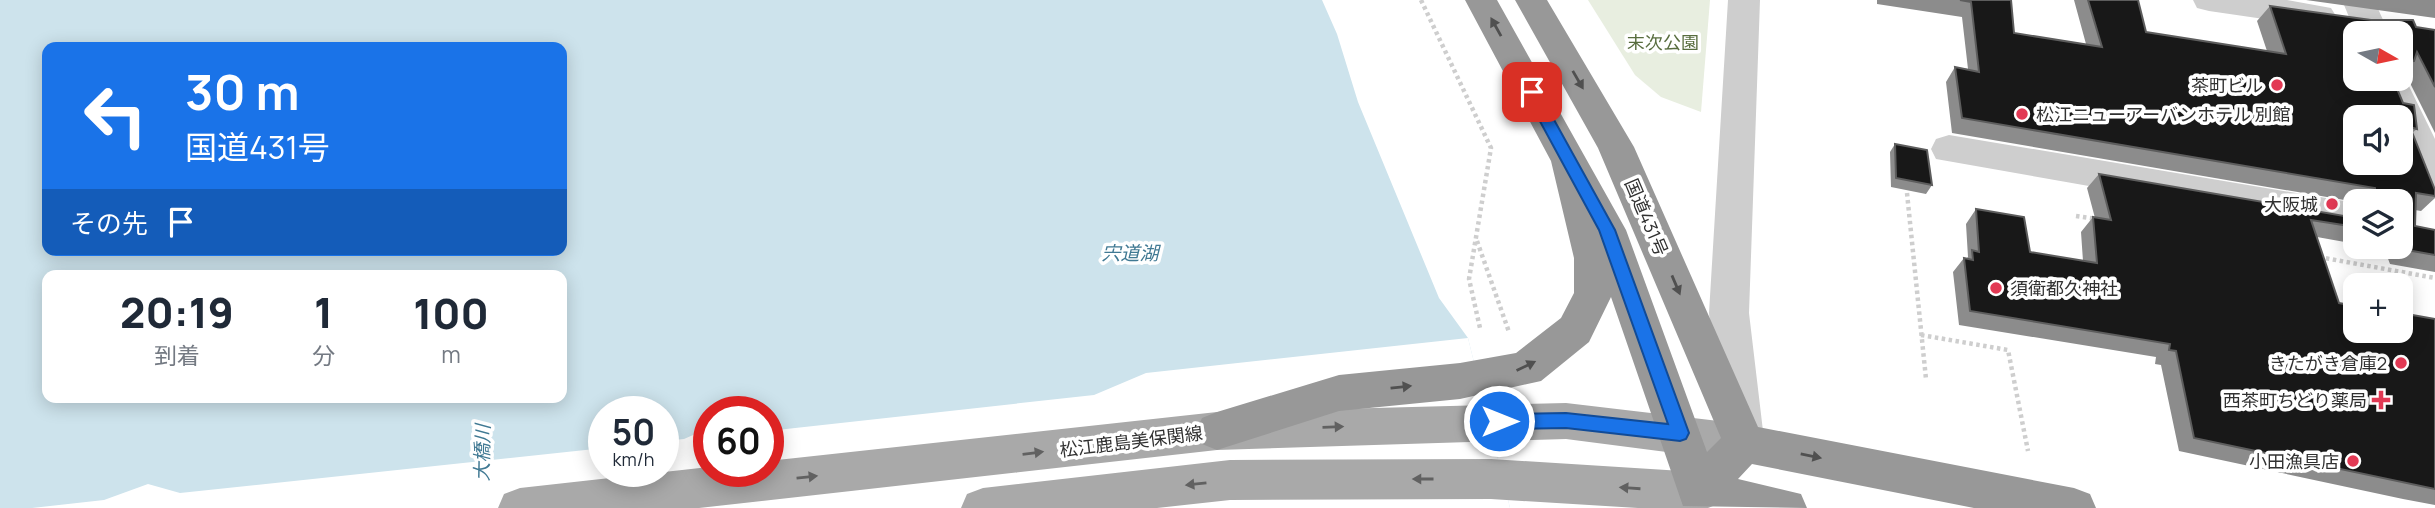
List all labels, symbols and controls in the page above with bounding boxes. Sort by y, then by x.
one-way arrow [1490,17,1502,36]
north arrow [2343,21,2413,91]
map controls [2343,21,2413,343]
park label: 末次公園 [1627,30,1699,54]
text: 30 m [185,58,300,125]
pin [1502,62,1562,122]
icon: left [70,70,161,161]
one-way arrow [1572,71,1584,90]
icon: arrive [1513,73,1551,111]
place label: 茶町ビル [2191,73,2263,97]
marker: 茶町ビル [2269,77,2285,93]
place label: 松江ニューアーバンホテル 別館 [2036,102,2291,126]
button: sound [2343,105,2413,175]
marker: 松江ニューアーバンホテル 別館 [2014,106,2030,122]
text: 国道431号 [185,125,330,169]
street label: 国道431号 [1620,175,1674,259]
button: layers [2343,189,2413,259]
place label: 大阪城 [2264,192,2318,216]
marker: 大阪城 [2324,196,2340,212]
icon: arrive [162,203,200,241]
text: その先 [70,205,148,241]
water label: 宍道湖 [1101,240,1161,266]
button: + [2343,273,2413,343]
one-way arrow [1670,275,1682,295]
place label: 須衛都久神社 [2010,276,2118,300]
marker: 須衛都久神社 [1988,280,2004,296]
text: 20:19 [120,283,234,341]
text: 1 [314,283,333,341]
text: 100 [413,284,489,342]
text: m [441,338,461,370]
text: 到着 [154,339,200,371]
text: 分 [312,339,335,371]
place label: きたがき倉庫2 [2269,351,2387,375]
marker: きたがき倉庫2 [2393,355,2409,371]
one-way arrow [1515,360,1536,372]
one-way arrow [1391,381,1413,392]
position arrow [1462,384,1536,458]
place label: 西茶町ちどり薬局 [2223,388,2367,412]
marker: 西茶町ちどり薬局 [2373,392,2389,408]
speed limit sign: 60 [693,396,784,487]
text: 50 [612,408,655,456]
street label: 松江鹿島美保関線 [1058,420,1204,462]
one-way arrow [1322,421,1344,432]
water label: 大橋川 [469,422,496,482]
text: km/h [613,447,654,471]
one-way arrow [1022,447,1044,458]
place label: 小田漁具店 [2249,449,2339,473]
one-way arrow [1800,451,1822,462]
marker: 小田漁具店 [2345,453,2361,469]
one-way arrow [796,472,818,483]
one-way arrow [1412,473,1434,485]
one-way arrow [1185,479,1207,490]
one-way arrow [1618,482,1640,493]

